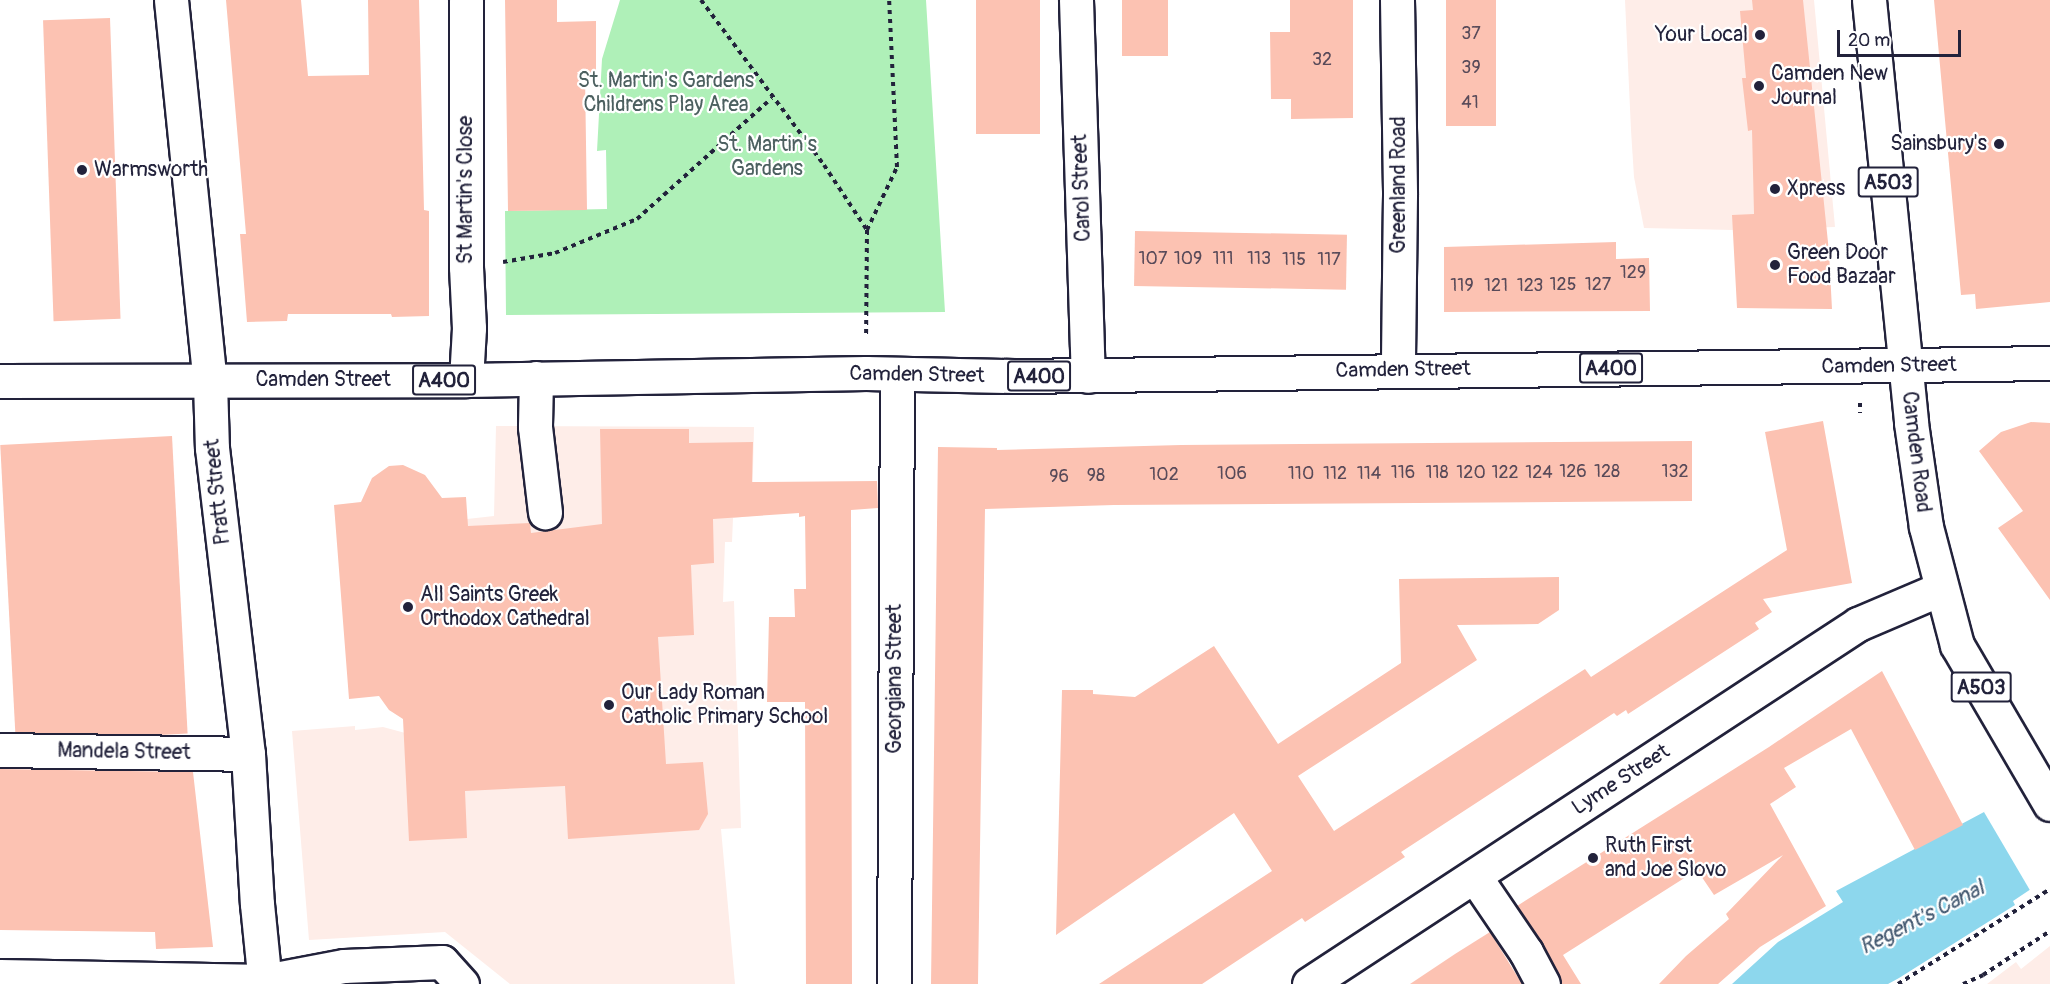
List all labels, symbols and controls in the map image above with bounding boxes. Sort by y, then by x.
scale bar [1840,18,1964,56]
place label: Your Local [1655,22,1748,48]
house number: 37 [1461,23,1481,45]
marker: Your Local [1753,28,1767,42]
text: 20 m [1848,29,1890,52]
house number: 32 [1312,49,1332,71]
house number: 39 [1461,57,1481,79]
place label: Camden New Journal [1771,61,1888,111]
park label: St. Martin's Gardens Childrens Play Area [578,68,754,118]
marker: Camden New Journal [1752,79,1766,93]
house number: 41 [1461,92,1479,114]
street label: St Martin's Close [453,116,479,264]
street label: Greenland Road [1386,116,1412,254]
place label: Sainsbury's [1890,131,1987,157]
park label: St. Martin's Gardens [717,132,817,182]
street label: Carol Street [1068,134,1096,242]
marker: Sainsbury's [1992,137,2006,151]
place label: Warmsworth [94,157,208,183]
marker: Warmsworth [75,163,89,177]
road number: A503 [1856,165,1920,199]
place label: Xpress [1787,176,1845,202]
marker: Xpress [1768,182,1782,196]
place label: Green Door Food Bazaar [1787,240,1896,290]
house number: 107 [1139,248,1167,270]
house number: 109 [1174,248,1202,270]
house number: 111 [1212,248,1234,270]
house number: 113 [1247,248,1271,270]
house number: 115 [1282,249,1306,271]
house number: 117 [1317,249,1341,271]
marker: Green Door Food Bazaar [1768,258,1782,272]
house number: 129 [1620,262,1646,284]
house number: 125 [1550,274,1576,296]
house number: 127 [1585,274,1611,296]
house number: 119 [1450,275,1474,297]
house number: 121 [1484,275,1508,297]
house number: 123 [1517,275,1543,297]
road number: A400 [1578,351,1644,385]
street label: Camden Street [1821,352,1957,380]
street label: Camden Street [1335,356,1471,384]
road number: A400 [1006,359,1072,393]
street label: Camden Street [849,361,985,389]
road number: A400 [411,363,477,397]
street label: Camden Street [255,367,391,393]
street label: Camden Road [1896,390,1936,514]
street label: Pratt Street [200,438,236,546]
house number: 126 [1559,461,1587,483]
house number: 128 [1594,461,1620,483]
house number: 132 [1661,461,1689,483]
house number: 116 [1391,462,1415,484]
house number: 118 [1425,462,1449,484]
house number: 120 [1456,462,1486,484]
house number: 122 [1491,462,1519,484]
house number: 124 [1525,462,1553,484]
house number: 106 [1217,463,1247,485]
house number: 110 [1288,463,1314,485]
house number: 112 [1323,463,1347,485]
house number: 114 [1357,463,1381,485]
house number: 102 [1149,464,1179,486]
house number: 98 [1087,465,1105,487]
house number: 96 [1049,466,1069,488]
place label: All Saints Greek Orthodox Cathedral [420,582,590,632]
marker: All Saints Greek Orthodox Cathedral [401,600,415,614]
street label: Georgiana Street [882,604,908,754]
road number: A503 [1950,670,2012,704]
place label: Our Lady Roman Catholic Primary School [621,680,828,730]
marker: Our Lady Roman Catholic Primary School [602,698,616,712]
street label: Mandela Street [57,738,191,766]
street label: Lyme Street [1567,739,1675,821]
place label: Ruth First and Joe Slovo [1605,833,1726,883]
marker: Ruth First and Joe Slovo [1586,851,1600,865]
water label: Regent's Canal [1855,875,1989,961]

